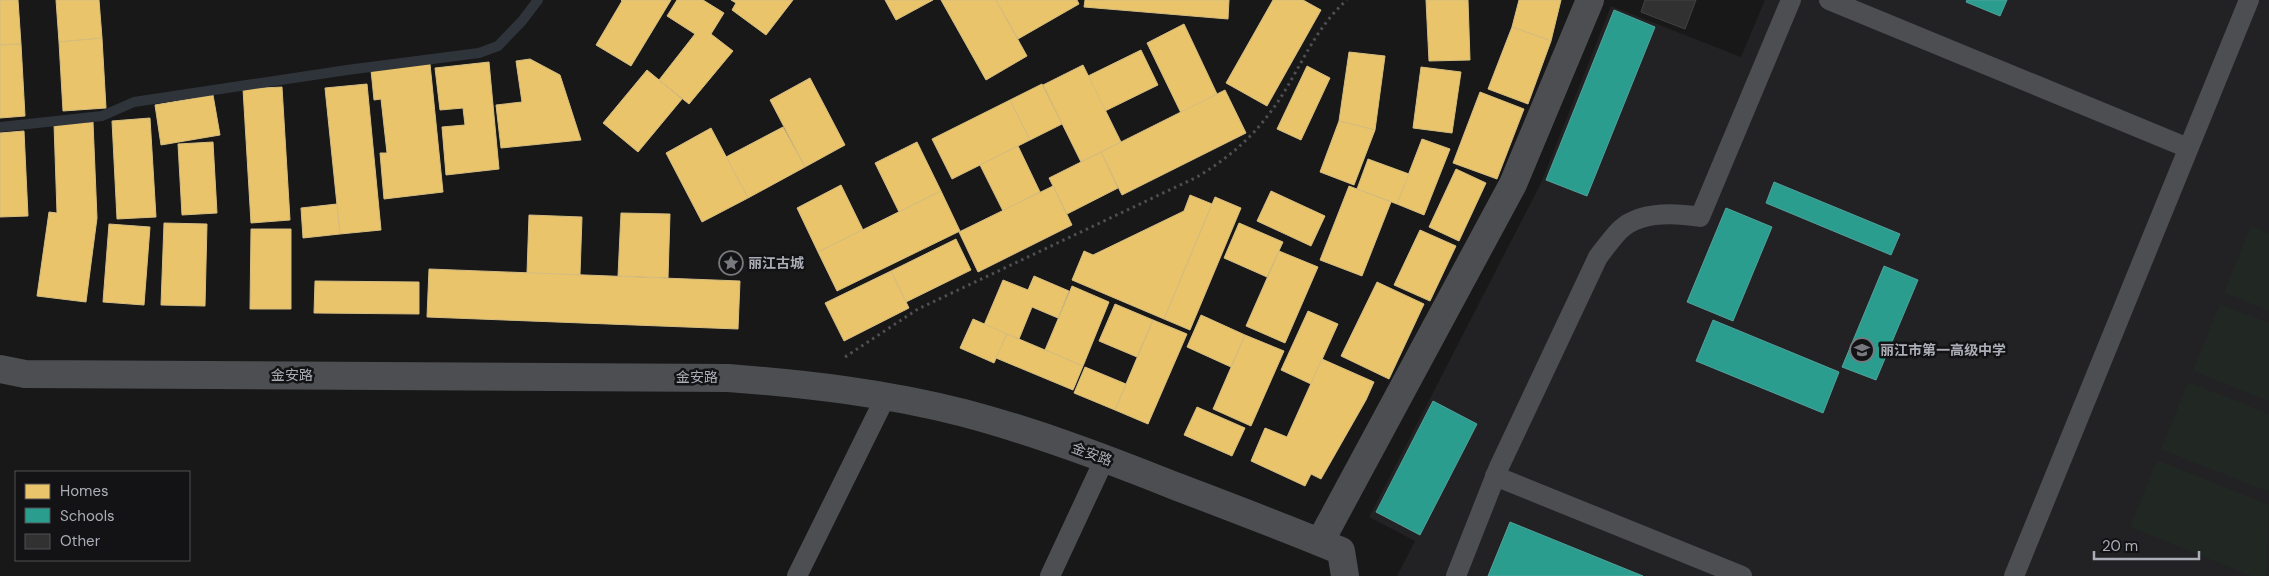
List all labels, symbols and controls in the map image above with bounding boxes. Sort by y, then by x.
place icon: 丽江古城 [718,250,744,276]
place label: 丽江古城 [748,254,804,272]
school or university icon: 丽江市第一高级中学 [1849,337,1875,363]
place label: 丽江市第一高级中学 [1880,341,2006,359]
street label: 金安路 [271,366,313,384]
street label: 金安路 [676,368,718,386]
street label: 金安路 [1069,438,1115,470]
legend [15,471,190,561]
text: Homes [60,481,109,501]
text: Schools [60,506,115,526]
scale bar [2094,528,2199,560]
text: Other [60,531,101,551]
text: 20 m [2102,536,2138,556]

